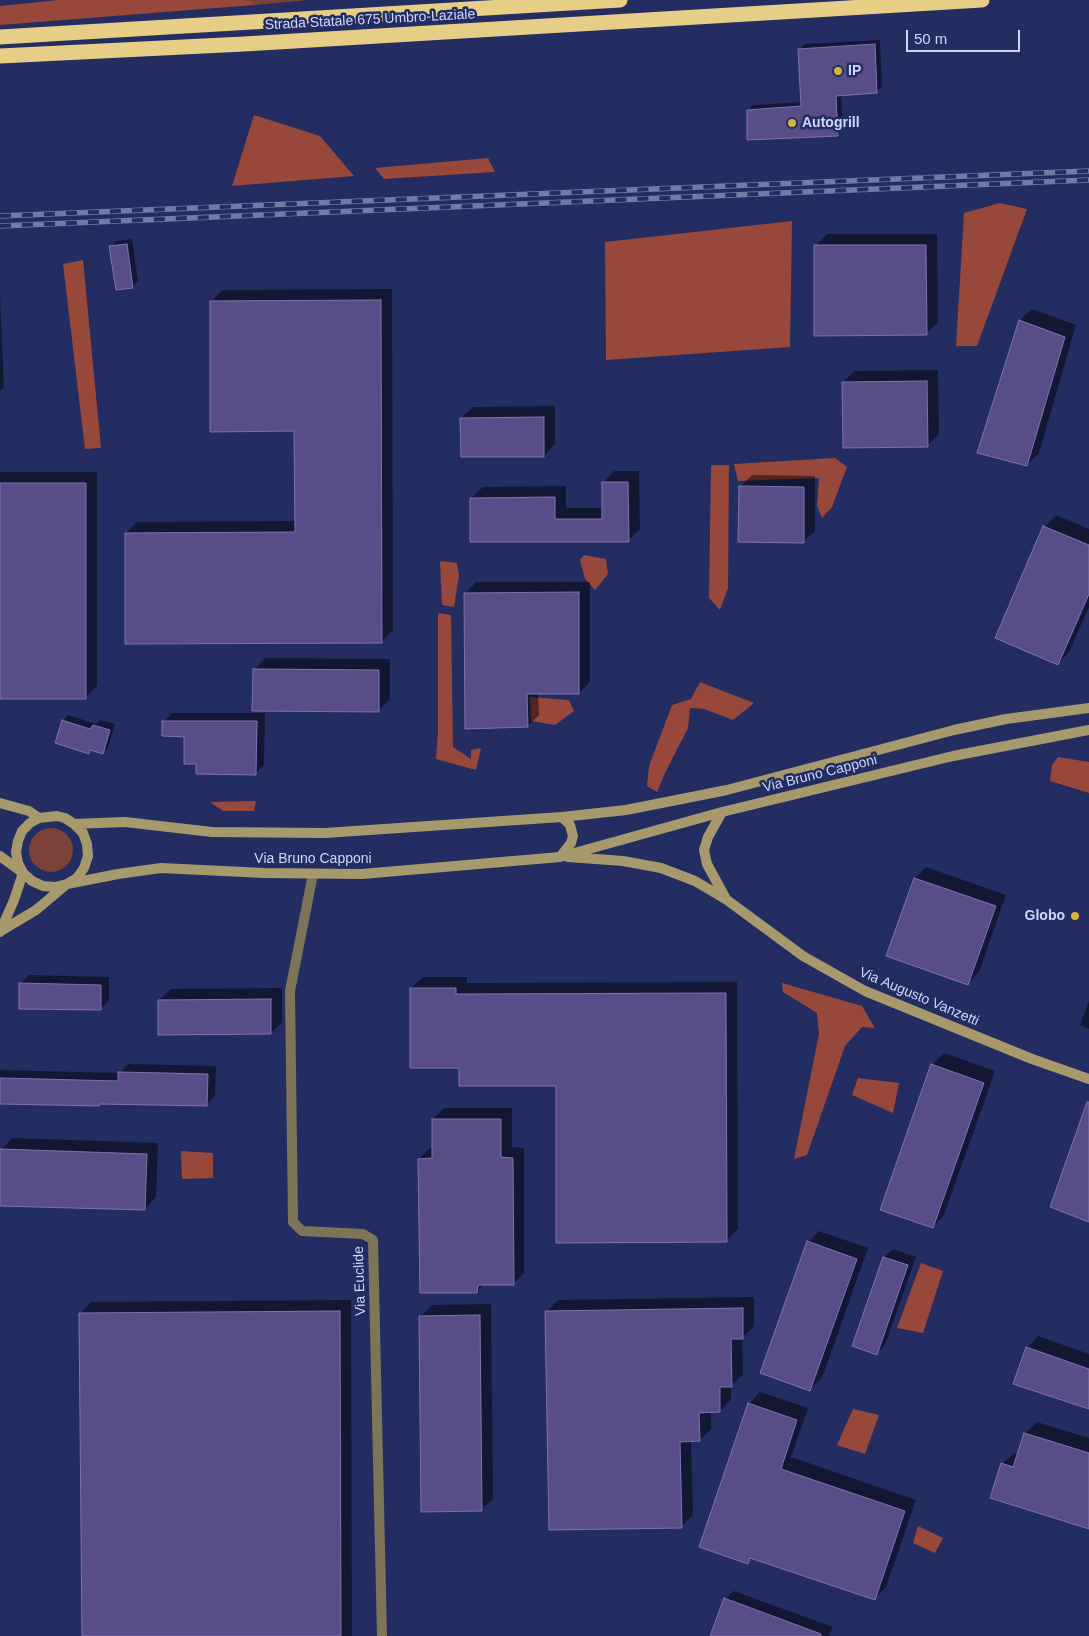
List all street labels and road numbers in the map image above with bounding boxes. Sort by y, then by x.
street label: Strada Statale 675 Umbro-Laziale [264,6,476,34]
street label: Via Bruno Capponi [761,752,879,796]
street label: Via Bruno Capponi [254,851,372,867]
street label: Via Augusto Vanzetti [856,964,982,1030]
street label: Via Euclide [350,1246,370,1316]

